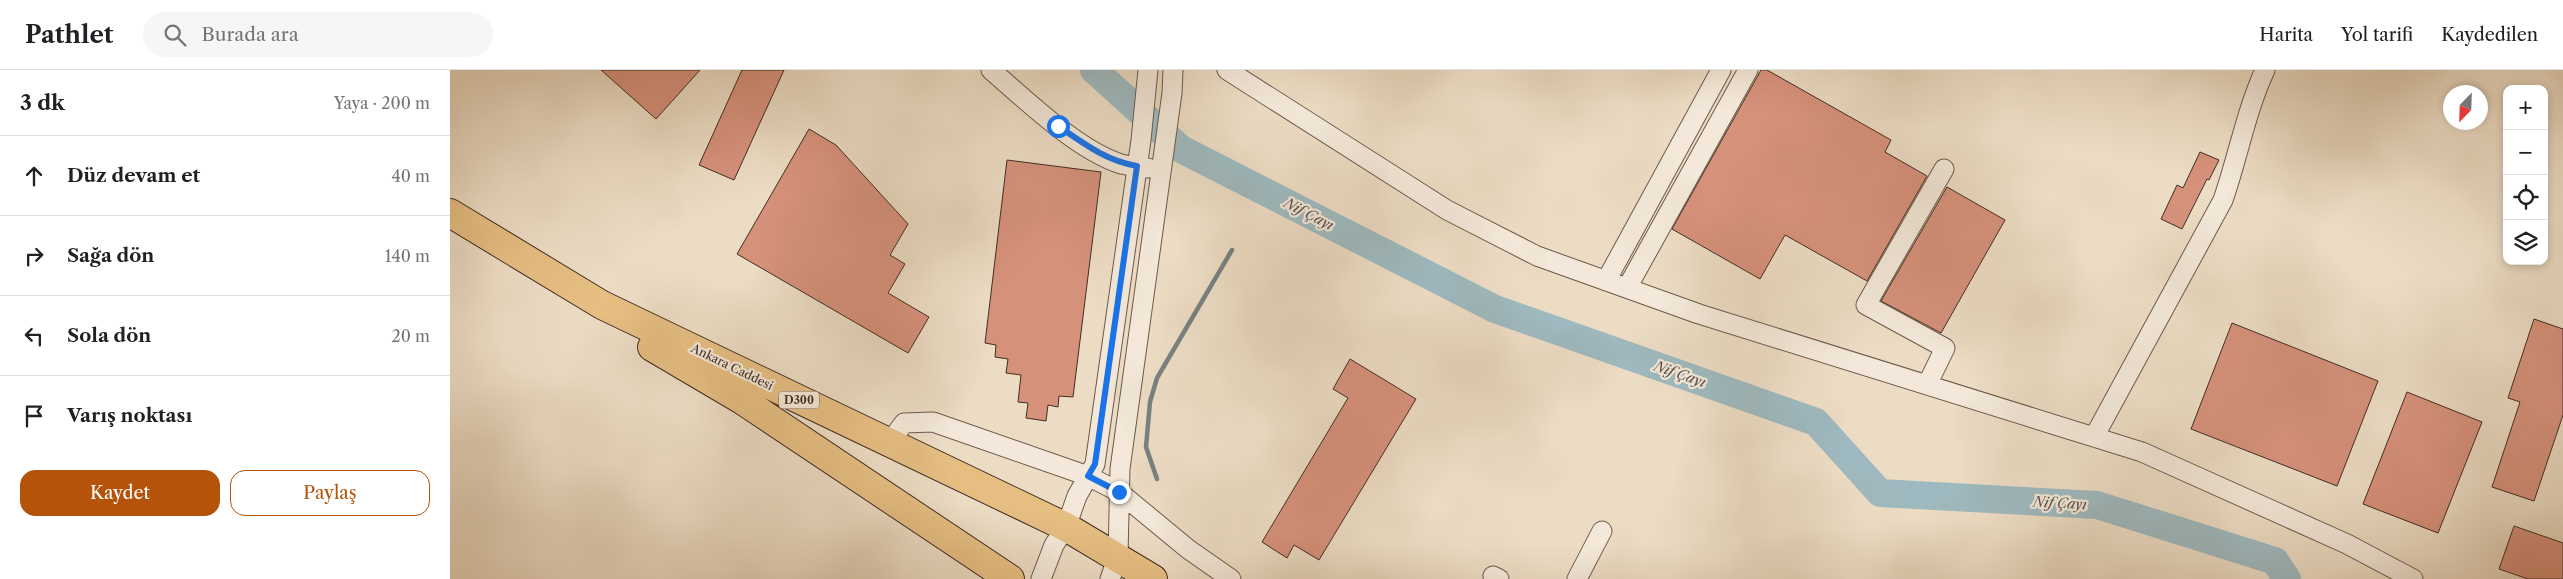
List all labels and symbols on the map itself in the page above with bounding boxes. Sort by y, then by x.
north arrow [2443,85,2488,130]
route start [1047,115,1070,138]
water label: Nif Çayı [1280,193,1337,234]
street label: Ankara Caddesi [688,340,776,393]
water label: Nif Çayı [1651,356,1709,391]
road number: D300 [779,392,819,408]
route end [1108,481,1131,504]
water label: Nif Çayı [2032,493,2088,513]

